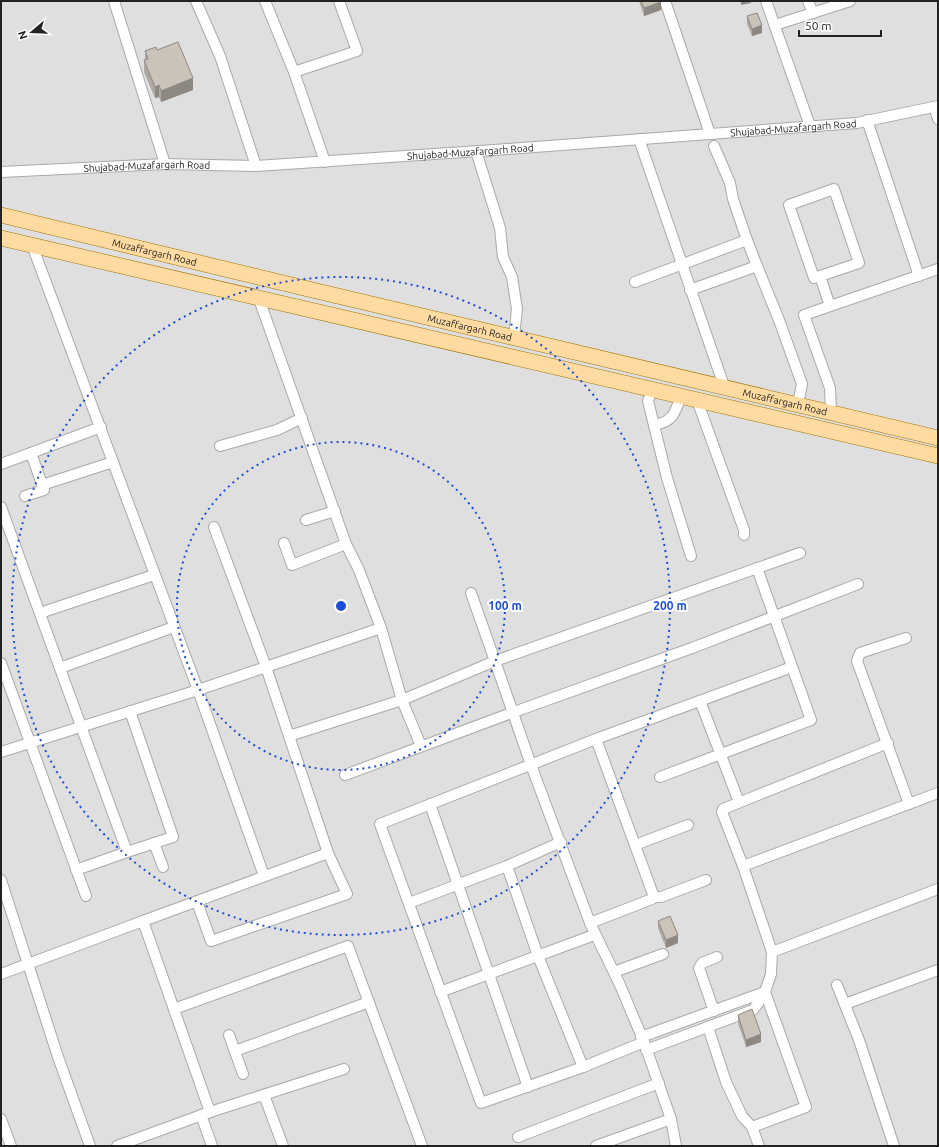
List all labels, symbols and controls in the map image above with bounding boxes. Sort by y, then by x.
north arrow [12,12,52,52]
scale bar [799,12,881,38]
text: 50 m [805,19,832,32]
text: N [16,29,30,41]
street label: Shujabad-Muzafargarh Road [730,118,857,138]
street label: Shujabad-Muzafargarh Road [407,142,534,162]
street label: Shujabad-Muzafargarh Road [83,159,210,174]
street label: Muzaffargarh Road [111,237,198,268]
street label: Muzaffargarh Road [426,312,513,343]
street label: Muzaffargarh Road [742,387,828,418]
centre of rings [334,599,348,613]
text: 100 m [488,599,522,612]
text: 200 m [653,599,687,612]

